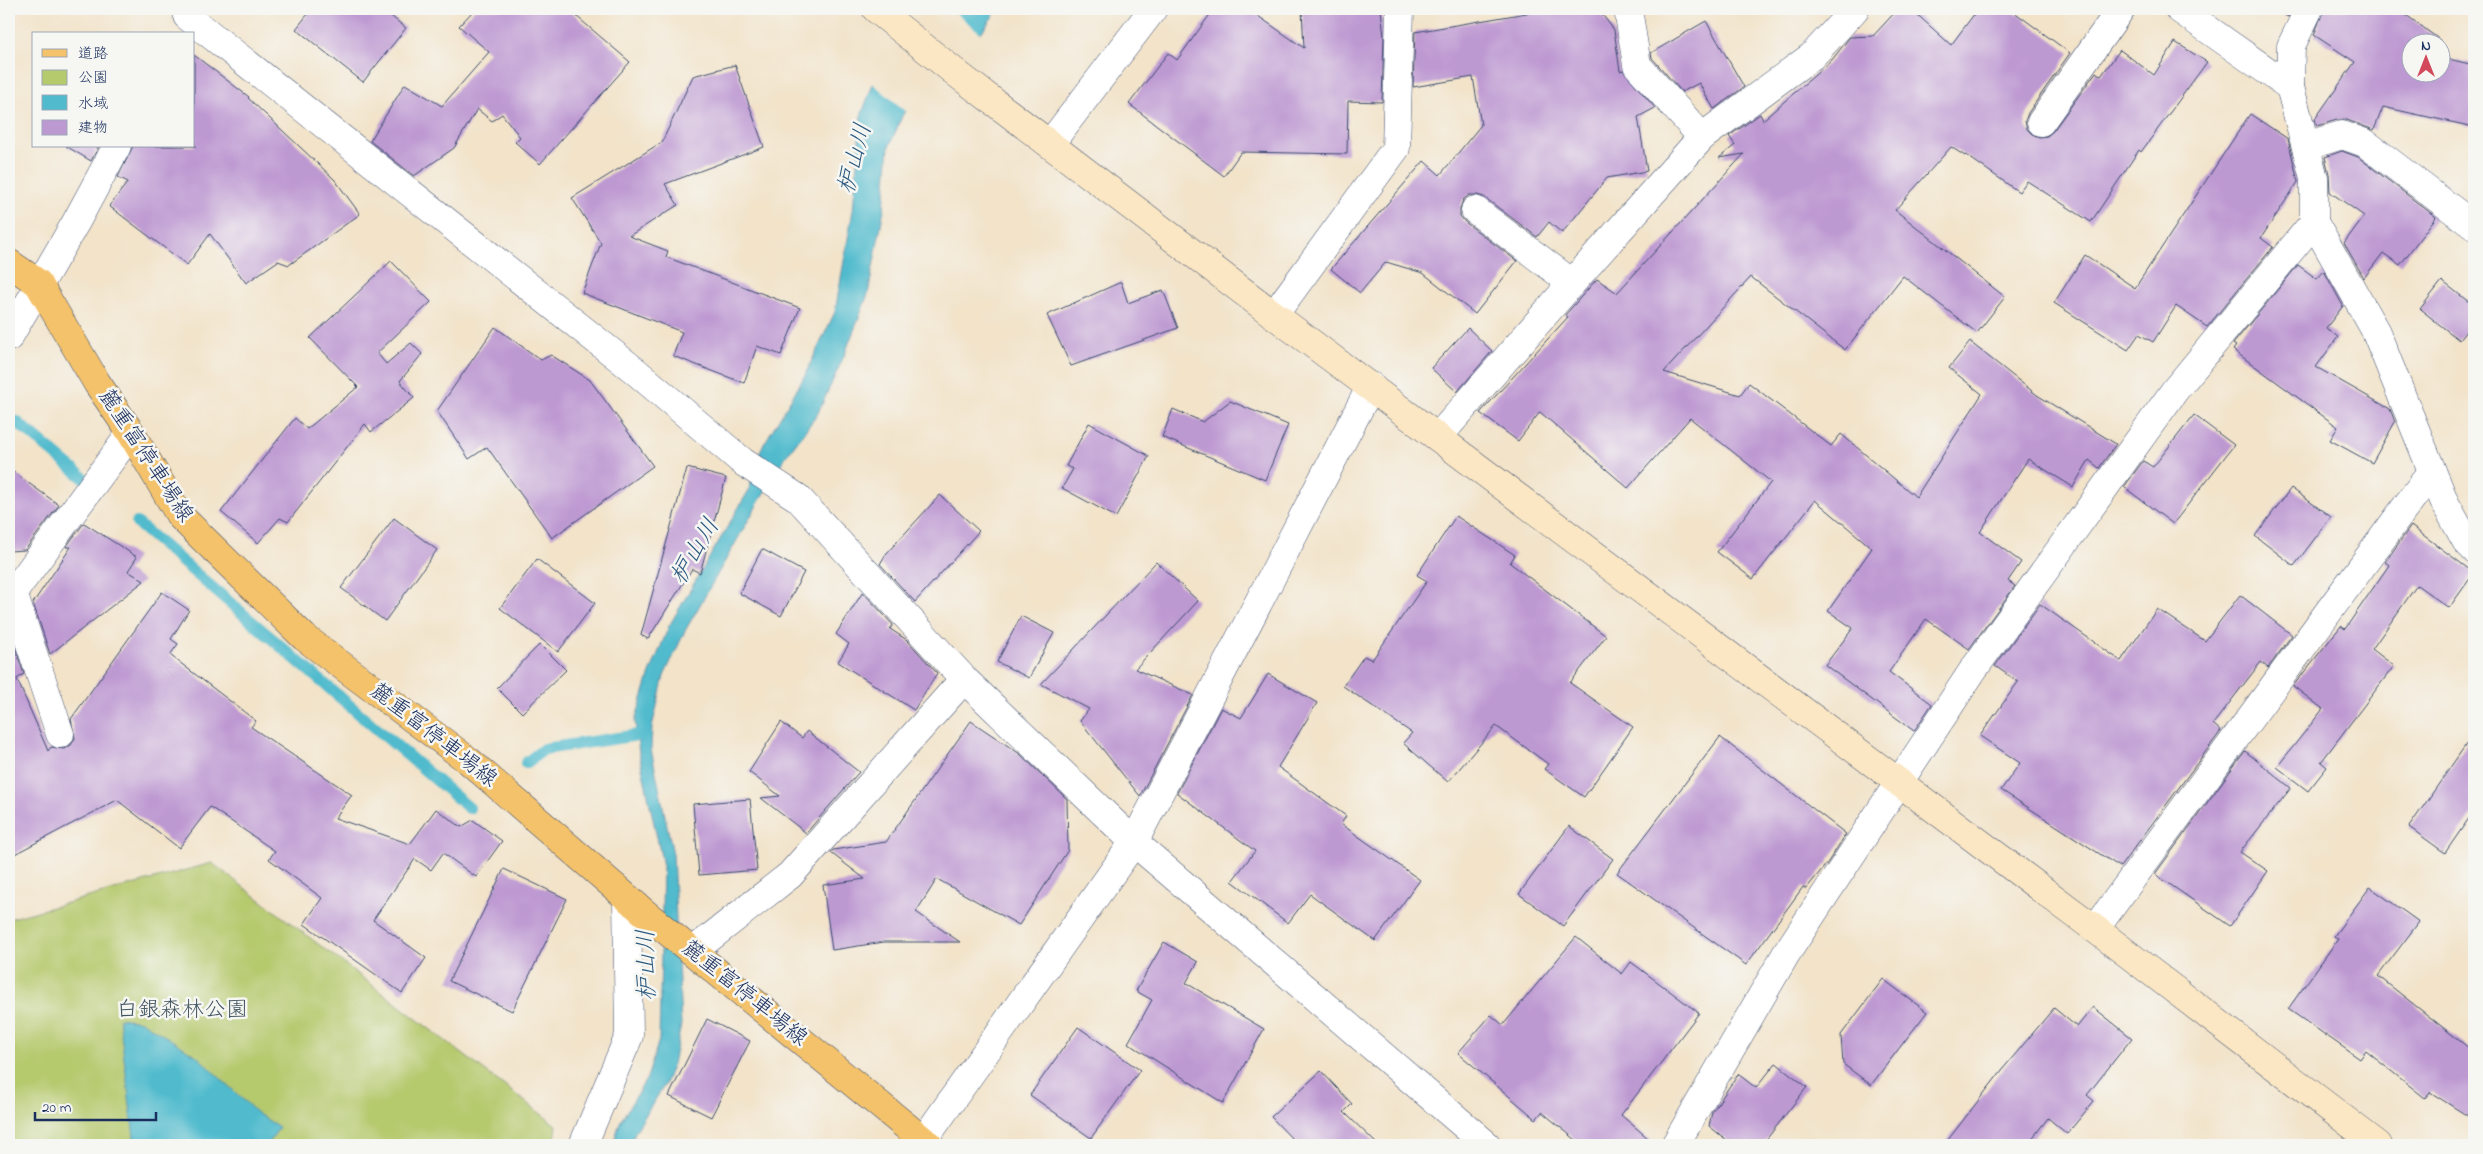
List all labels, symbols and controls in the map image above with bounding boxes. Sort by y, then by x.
legend [32,32,195,148]
north arrow [2400,32,2450,82]
text: N [2421,36,2431,57]
text: 道路 [78,43,108,65]
text: 公園 [78,67,108,89]
text: 水域 [78,93,108,115]
text: 建物 [78,117,108,139]
water label: 枦山川 [830,120,882,198]
street label: 麓重富停車場線 [90,383,200,529]
water label: 枦山川 [662,512,730,592]
street label: 麓重富停車場線 [362,676,504,796]
water label: 枦山川 [630,929,666,1001]
street label: 麓重富停車場線 [674,933,814,1055]
park label: 白銀森林公園 [116,995,248,1027]
scale bar [35,1089,156,1121]
text: 20 m [42,1097,72,1119]

